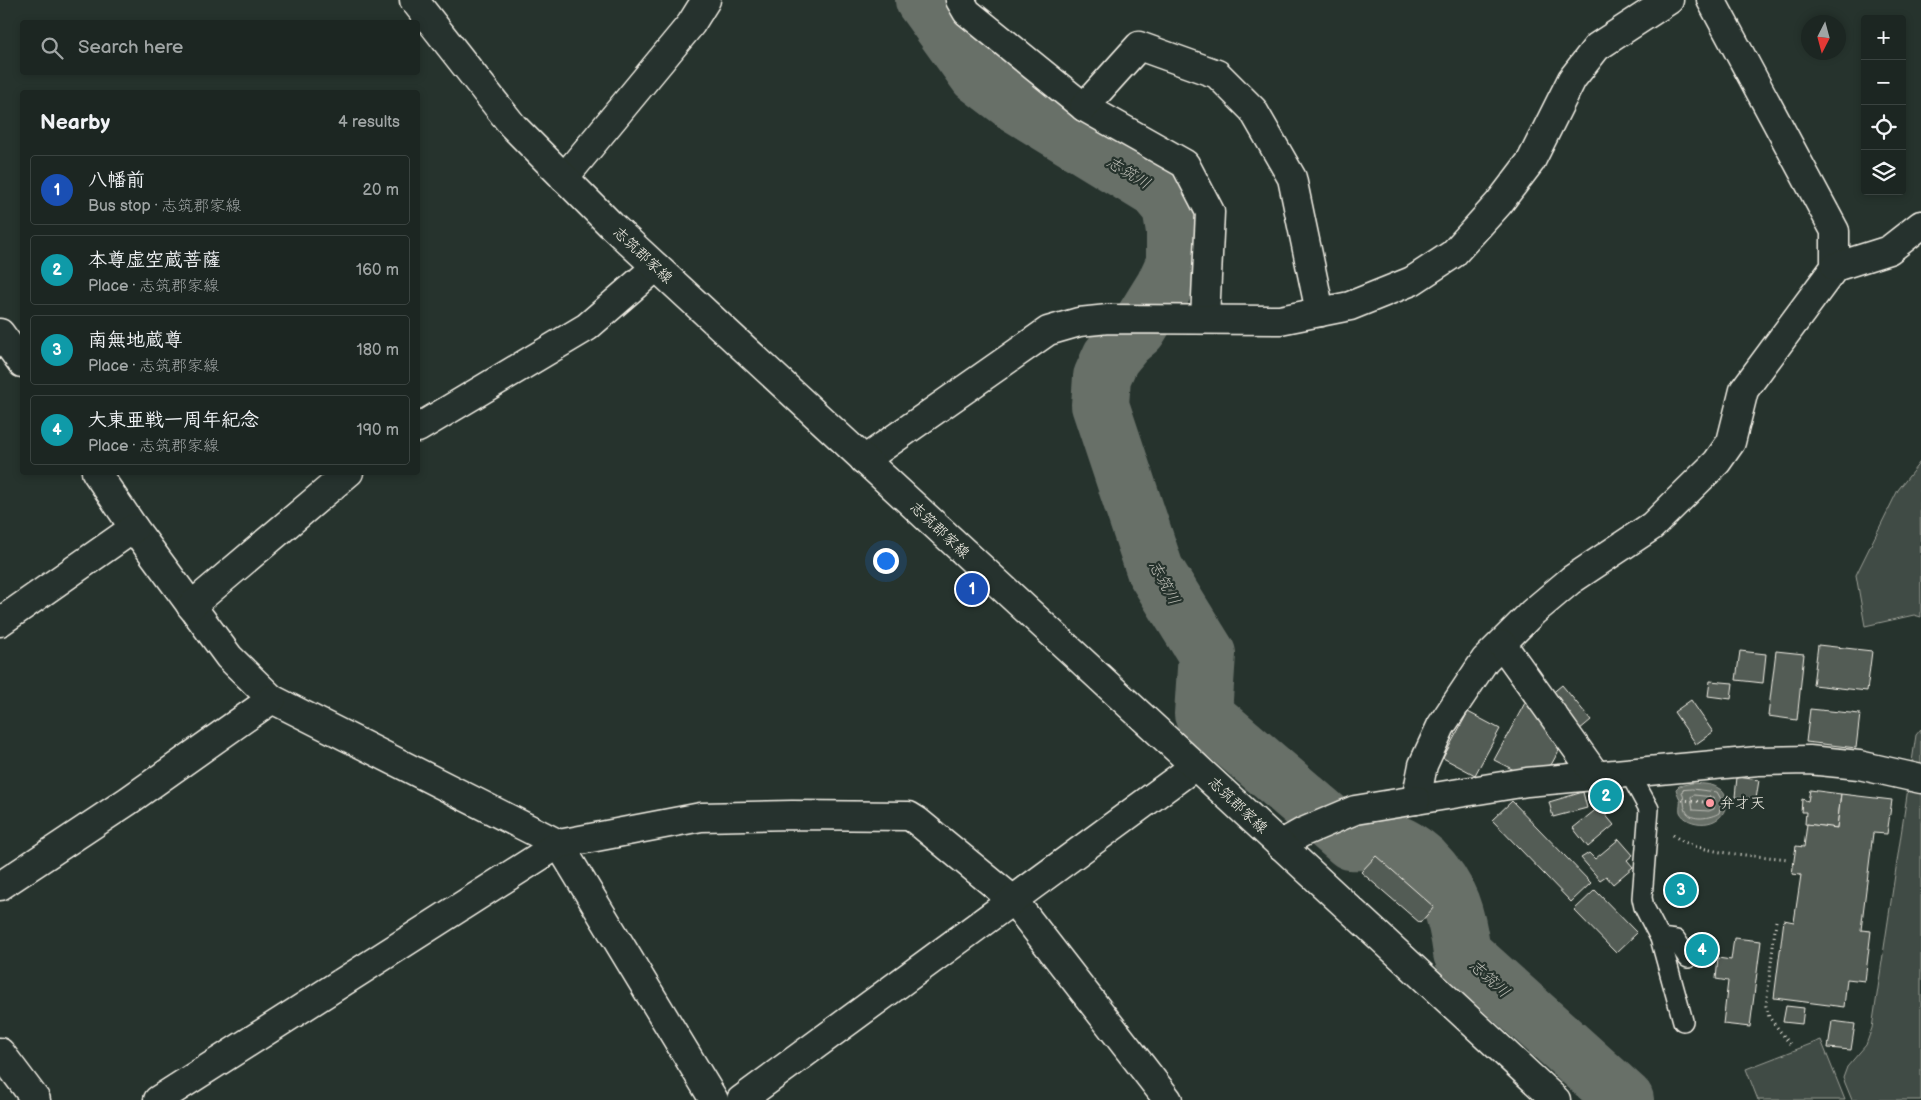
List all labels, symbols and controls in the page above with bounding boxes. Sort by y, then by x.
north arrow [1801,15,1846,60]
map controls [1861,15,1906,195]
button: + [1861,15,1906,60]
search box [20,20,420,75]
icon: search [38,34,66,62]
text: Search here [78,36,183,59]
button: − [1861,60,1906,105]
button: locate [1861,105,1906,150]
text: Nearby [40,110,110,135]
text: 4 results [338,113,400,132]
button: layers [1861,150,1906,195]
water label: 志筑川 [1103,153,1154,194]
text: 八幡前 [88,169,145,192]
text: 1 [54,181,60,200]
text: 20 m [363,181,399,200]
text: Bus stop · 志筑郡家線 [88,197,241,216]
street label: 志筑郡家線 [609,223,677,288]
text: 本尊虚空蔵菩薩 [88,249,221,272]
text: 2 [52,261,62,280]
text: 160 m [356,261,399,280]
text: Place · 志筑郡家線 [88,277,219,296]
text: 南無地蔵尊 [88,329,183,352]
text: 3 [52,341,62,360]
text: 180 m [357,341,399,360]
text: Place · 志筑郡家線 [88,357,219,376]
text: 大東亜戦一周年紀念 [88,409,259,432]
text: 4 [52,421,62,440]
text: 190 m [357,421,399,440]
text: Place · 志筑郡家線 [88,437,219,456]
street label: 志筑郡家線 [906,498,974,563]
your location [873,548,899,574]
water label: 志筑川 [1144,557,1183,608]
pin: 1 [956,570,988,608]
street label: 志筑郡家線 [1204,773,1272,838]
pin: 2 [1590,777,1622,815]
place label: 弁才天 [1720,794,1765,813]
marker: 弁才天 [1704,797,1716,809]
pin: 3 [1665,871,1697,909]
pin: 4 [1686,931,1718,969]
water label: 志筑川 [1465,956,1513,1002]

